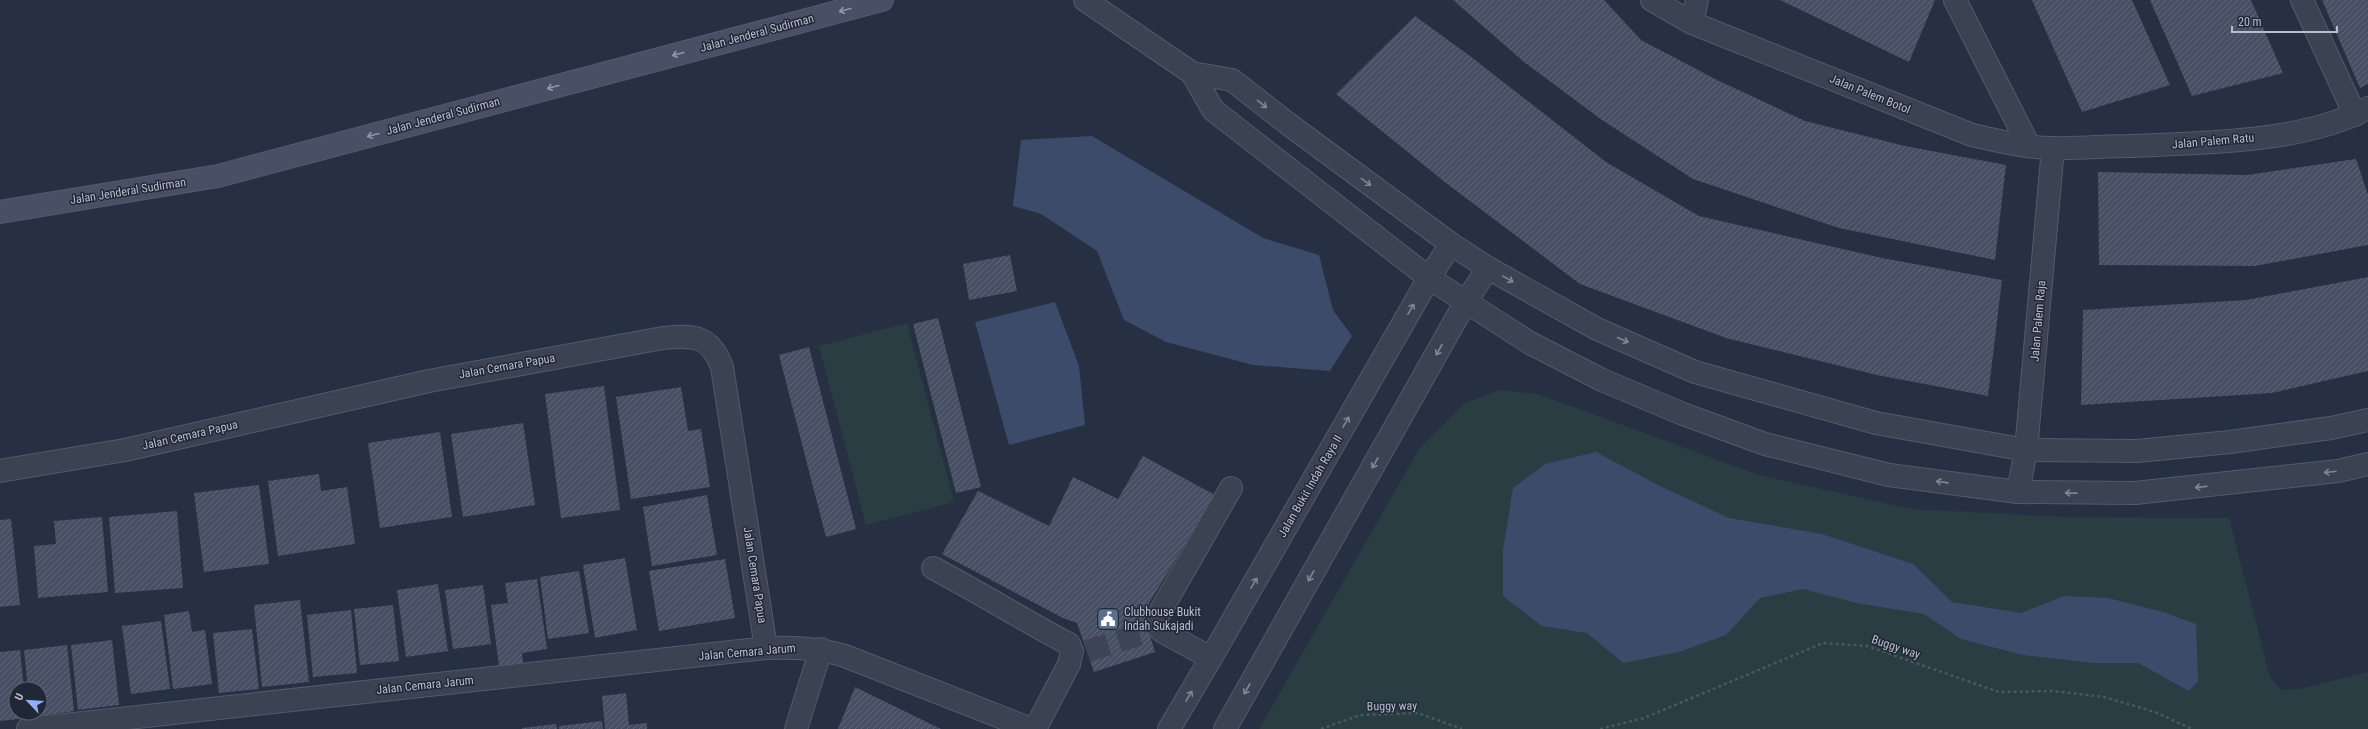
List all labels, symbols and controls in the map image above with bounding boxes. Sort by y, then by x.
one-way arrow [838,7,851,14]
scale bar [2232,8,2337,34]
street label: Jalan Jenderal Sudirman [699,11,816,55]
text: 20 m [2238,15,2262,29]
one-way arrow [672,51,685,58]
street label: Jalan Palem Botol [1828,71,1912,117]
one-way arrow [546,84,559,91]
street label: Jalan Jenderal Sudirman [385,94,502,138]
one-way arrow [1257,100,1268,108]
street label: Jalan Palem Ratu [2171,130,2255,152]
one-way arrow [367,132,380,139]
street label: Jalan Jenderal Sudirman [69,175,187,207]
one-way arrow [1361,178,1372,186]
one-way arrow [1502,276,1514,284]
street label: Jalan Palem Raja [2027,279,2049,362]
one-way arrow [1407,303,1415,315]
one-way arrow [1616,337,1628,344]
one-way arrow [1434,343,1442,355]
street label: Jalan Cemara Papua [458,351,556,381]
one-way arrow [1343,416,1351,428]
street label: Jalan Cemara Papua [141,417,239,453]
street label: Jalan Bukit Indah Raya II [1275,432,1345,540]
one-way arrow [1370,457,1378,469]
one-way arrow [2324,468,2337,475]
one-way arrow [1936,478,1949,486]
one-way arrow [2195,483,2208,490]
one-way arrow [2065,489,2078,497]
street label: Jalan Cemara Papua [740,526,770,625]
one-way arrow [1307,570,1314,582]
one-way arrow [1251,577,1259,589]
place label: Clubhouse Bukit Indah Sukajadi [1124,605,1201,633]
public building icon: Clubhouse Bukit Indah Sukajadi [1095,606,1121,632]
street label: Buggy way [1870,632,1922,662]
street label: Jalan Cemara Jarum [698,641,796,663]
street label: Jalan Cemara Jarum [376,673,474,697]
north arrow [8,681,48,721]
one-way arrow [1243,683,1251,695]
one-way arrow [1185,690,1193,702]
text: U [12,691,27,703]
street label: Buggy way [1367,699,1417,713]

